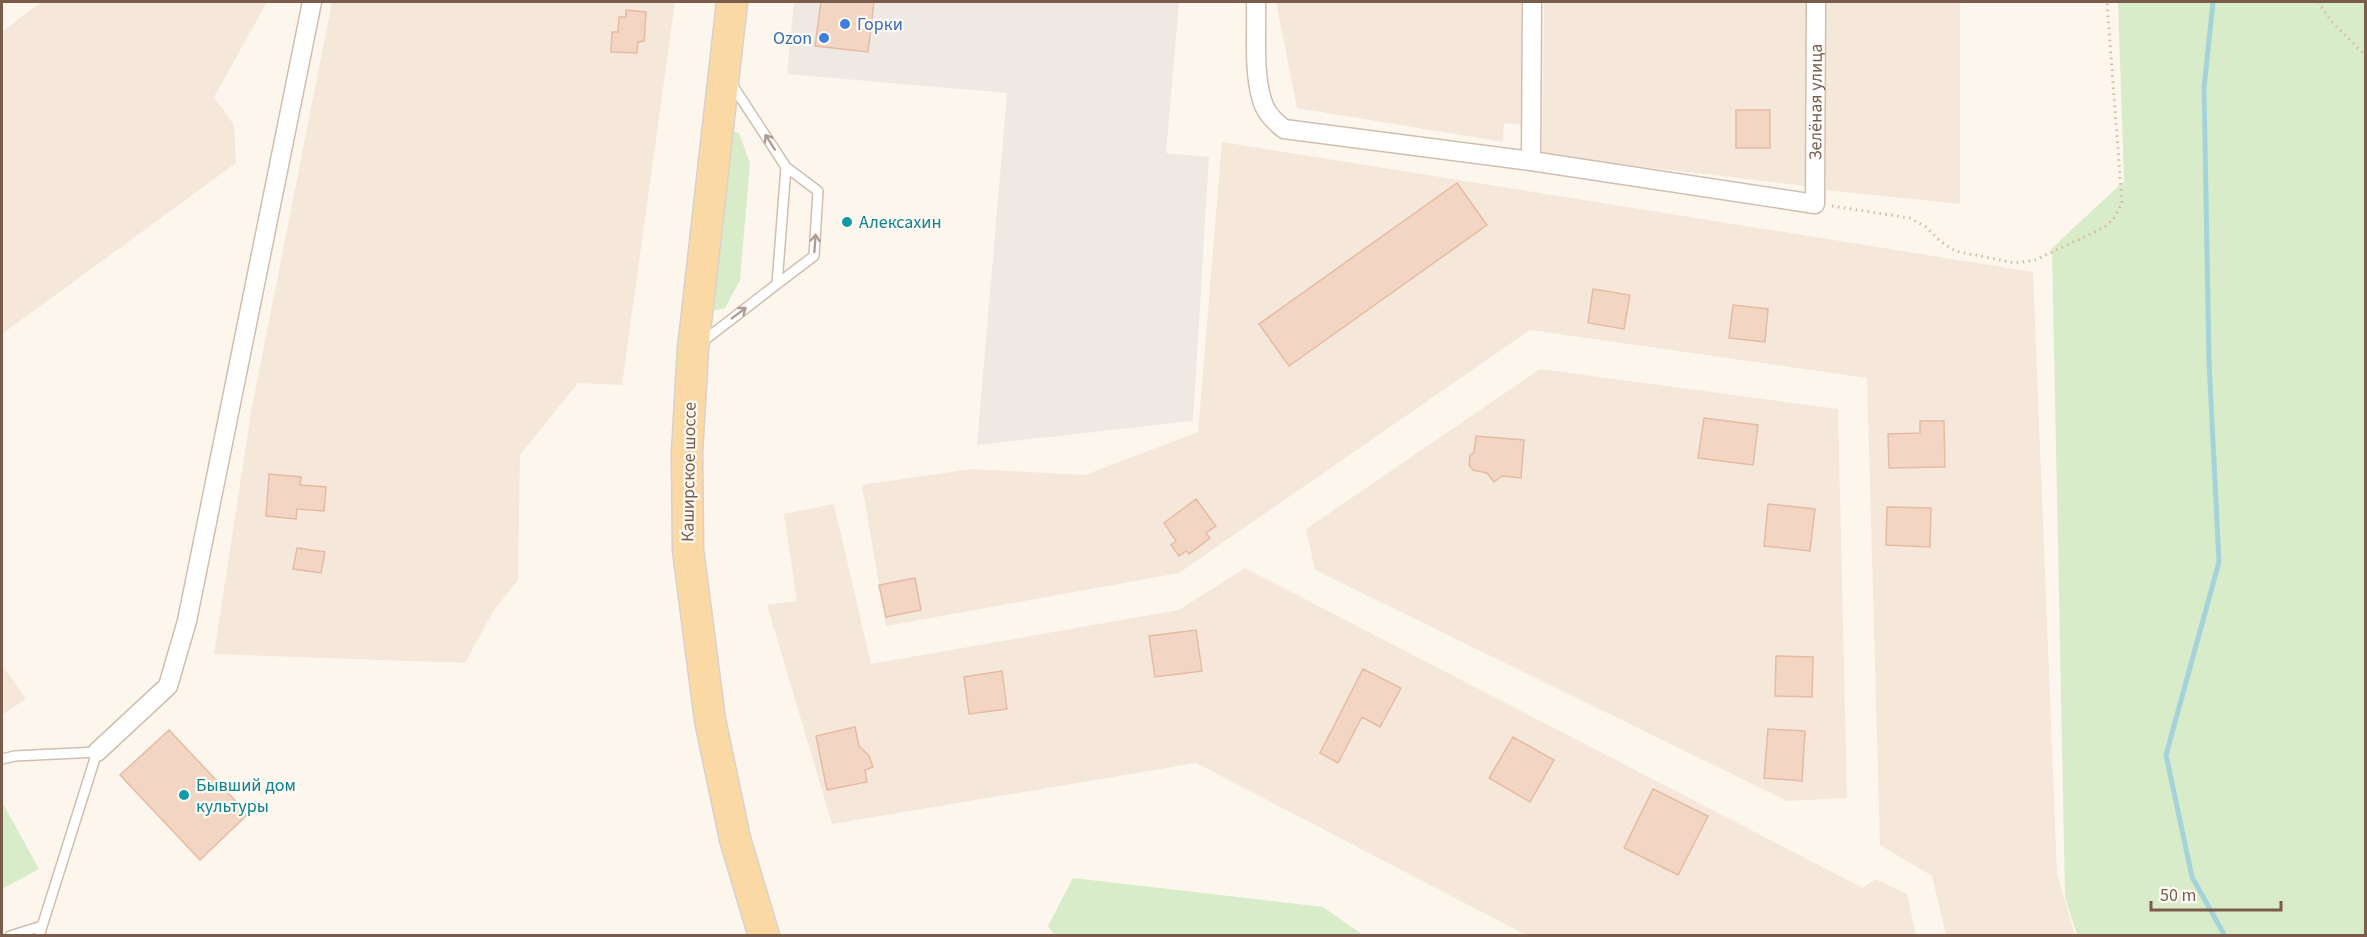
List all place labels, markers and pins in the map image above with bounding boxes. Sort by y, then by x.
place label: Горки [857,12,903,37]
marker: Горки [838,17,852,31]
place label: Ozon [773,26,812,51]
marker: Ozon [817,31,831,45]
place label: Алексахин [859,210,942,235]
marker: Алексахин [840,215,854,229]
place label: Бывший дом культуры [196,773,296,819]
marker: Бывший дом культуры [177,788,191,802]

